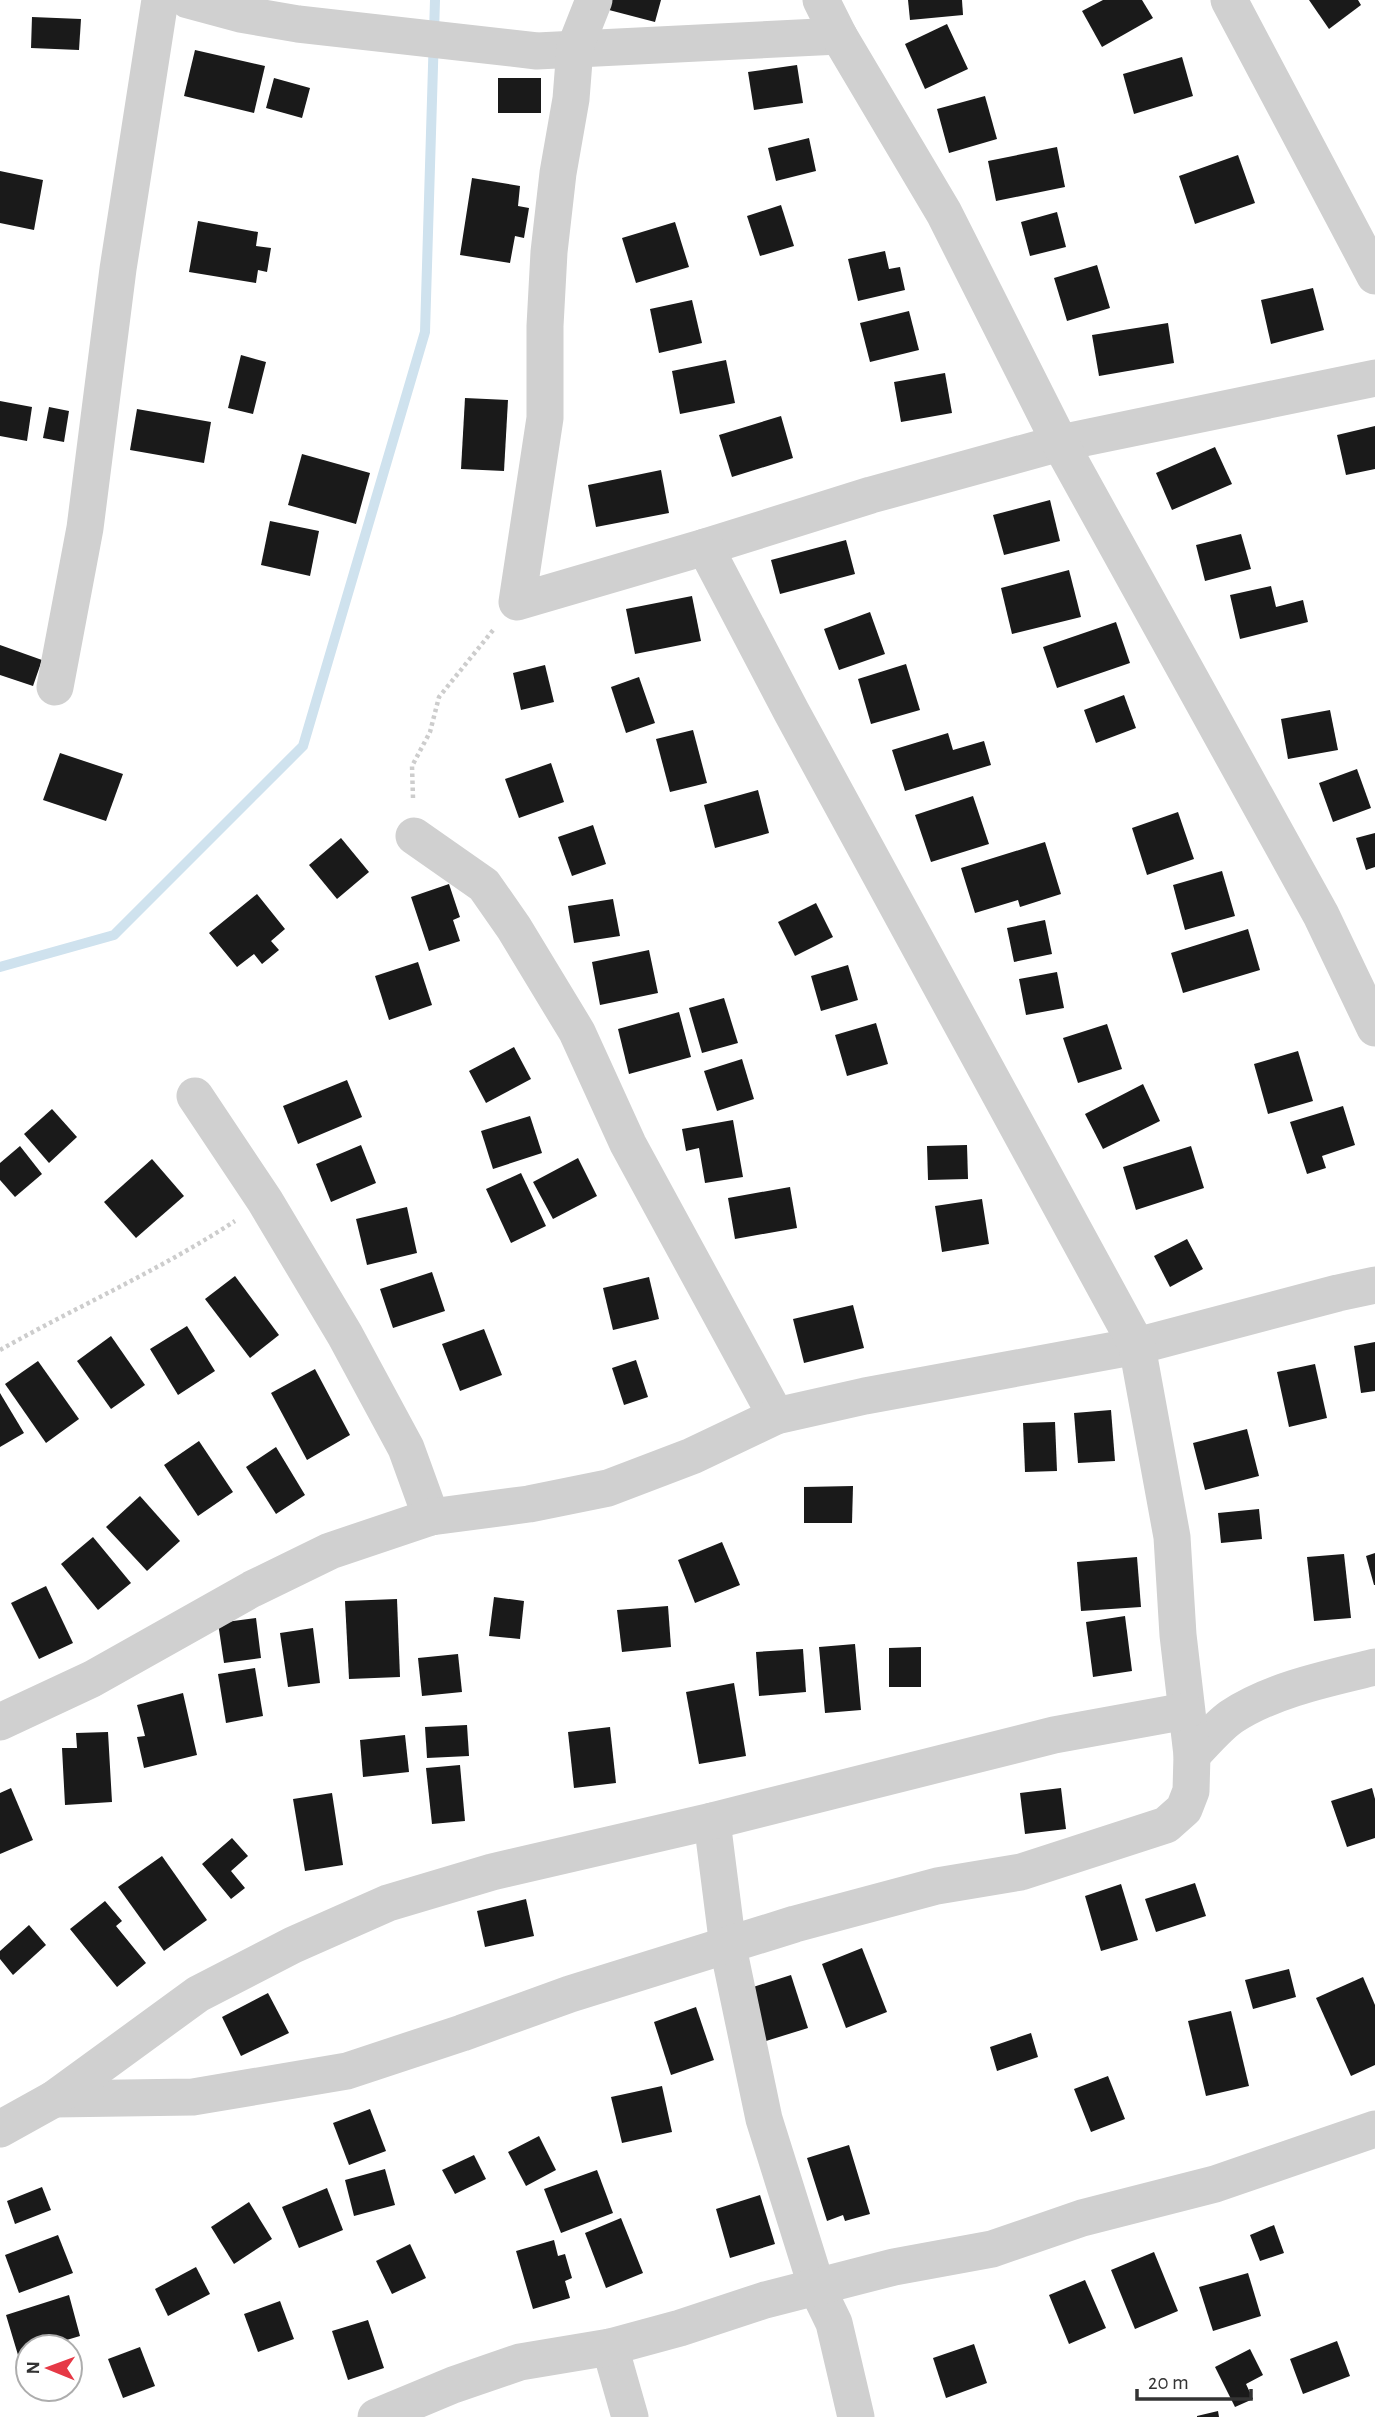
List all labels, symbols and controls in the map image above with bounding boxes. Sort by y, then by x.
north arrow [14,2333,84,2403]
scale bar [1137,2358,1251,2402]
text: N [24,2361,43,2375]
text: 20 m [1148,2372,1189,2393]

